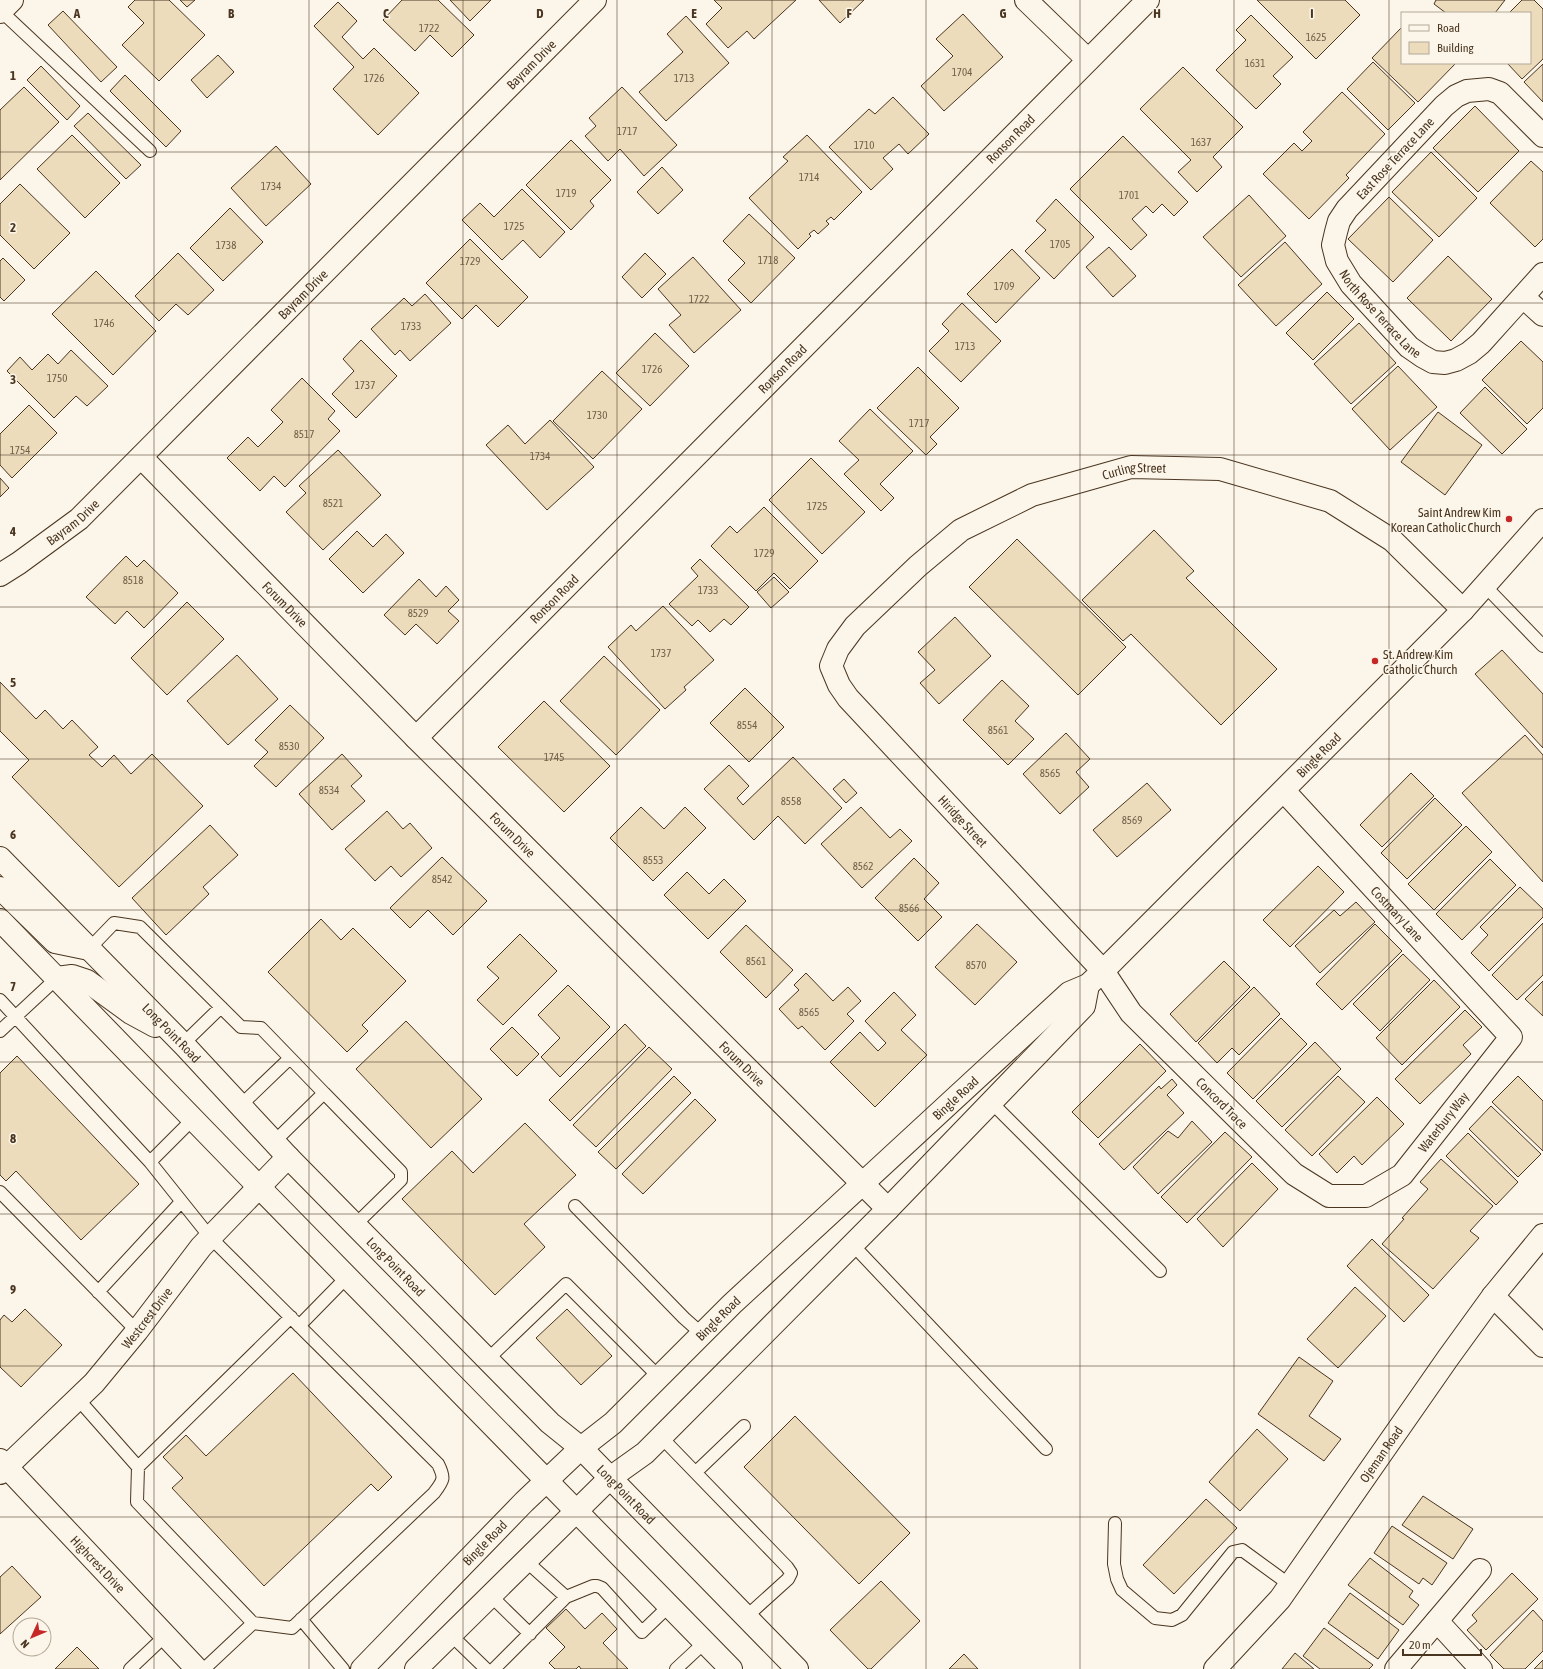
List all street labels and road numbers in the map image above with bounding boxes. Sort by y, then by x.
street label: Bayram Drive [504,37,559,93]
street label: Ronson Road [983,112,1038,167]
street label: East Rose Terrace Lane [1354,114,1437,202]
street label: Bayram Drive [275,267,331,322]
street label: North Rose Terrace Lane [1336,267,1424,361]
street label: Ronson Road [755,342,810,397]
street label: Curling Street [1101,460,1166,483]
street label: Bayram Drive [44,496,102,548]
street label: Ronson Road [527,572,582,627]
street label: Forum Drive [259,579,310,630]
street label: Bingle Road [1293,730,1344,781]
street label: Hiridge Street [935,792,990,850]
street label: Forum Drive [487,809,538,861]
street label: Costmary Lane [1368,883,1426,945]
street label: Long Point Road [139,1000,204,1066]
street label: Forum Drive [716,1038,768,1090]
street label: Bingle Road [930,1073,982,1123]
street label: Concord Trace [1193,1075,1250,1132]
street label: Waterbury Way [1415,1089,1472,1155]
street label: Long Point Road [363,1234,428,1300]
street label: Westcrest Drive [119,1285,176,1352]
street label: Bingle Road [693,1293,744,1344]
street label: Ojeman Road [1357,1424,1406,1485]
street label: Long Point Road [594,1462,658,1527]
street label: Bingle Road [460,1517,510,1569]
street label: Highcrest Drive [67,1533,128,1596]

